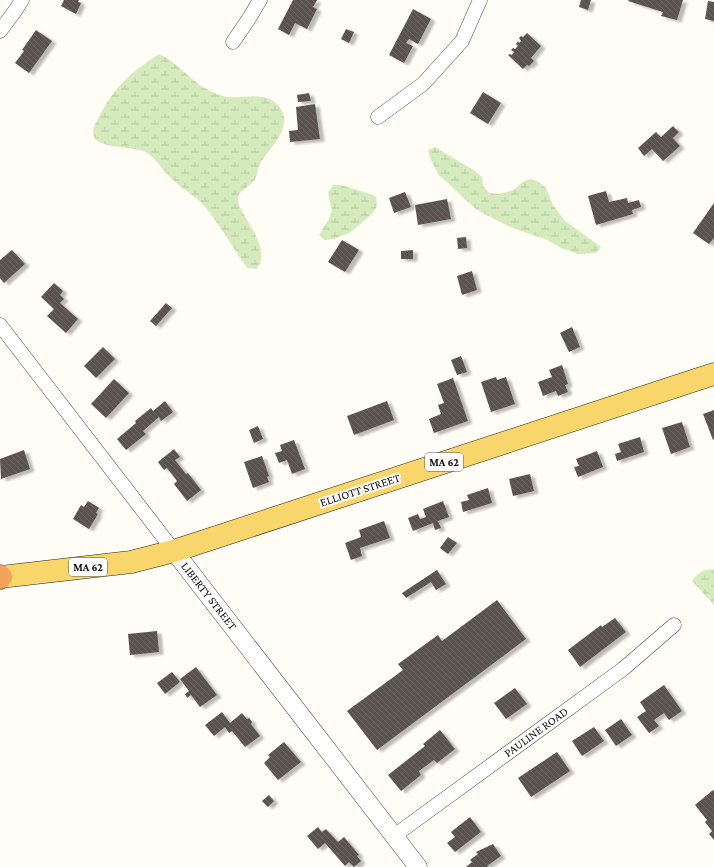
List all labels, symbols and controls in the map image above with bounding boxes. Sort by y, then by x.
road number: MA 62 [425,453,463,471]
street label: ELLIOTT STREET [318,470,402,510]
road number: MA 62 [69,558,107,576]
street label: LIBERTY STREET [178,559,240,633]
street label: PAULINE ROAD [501,704,571,760]

